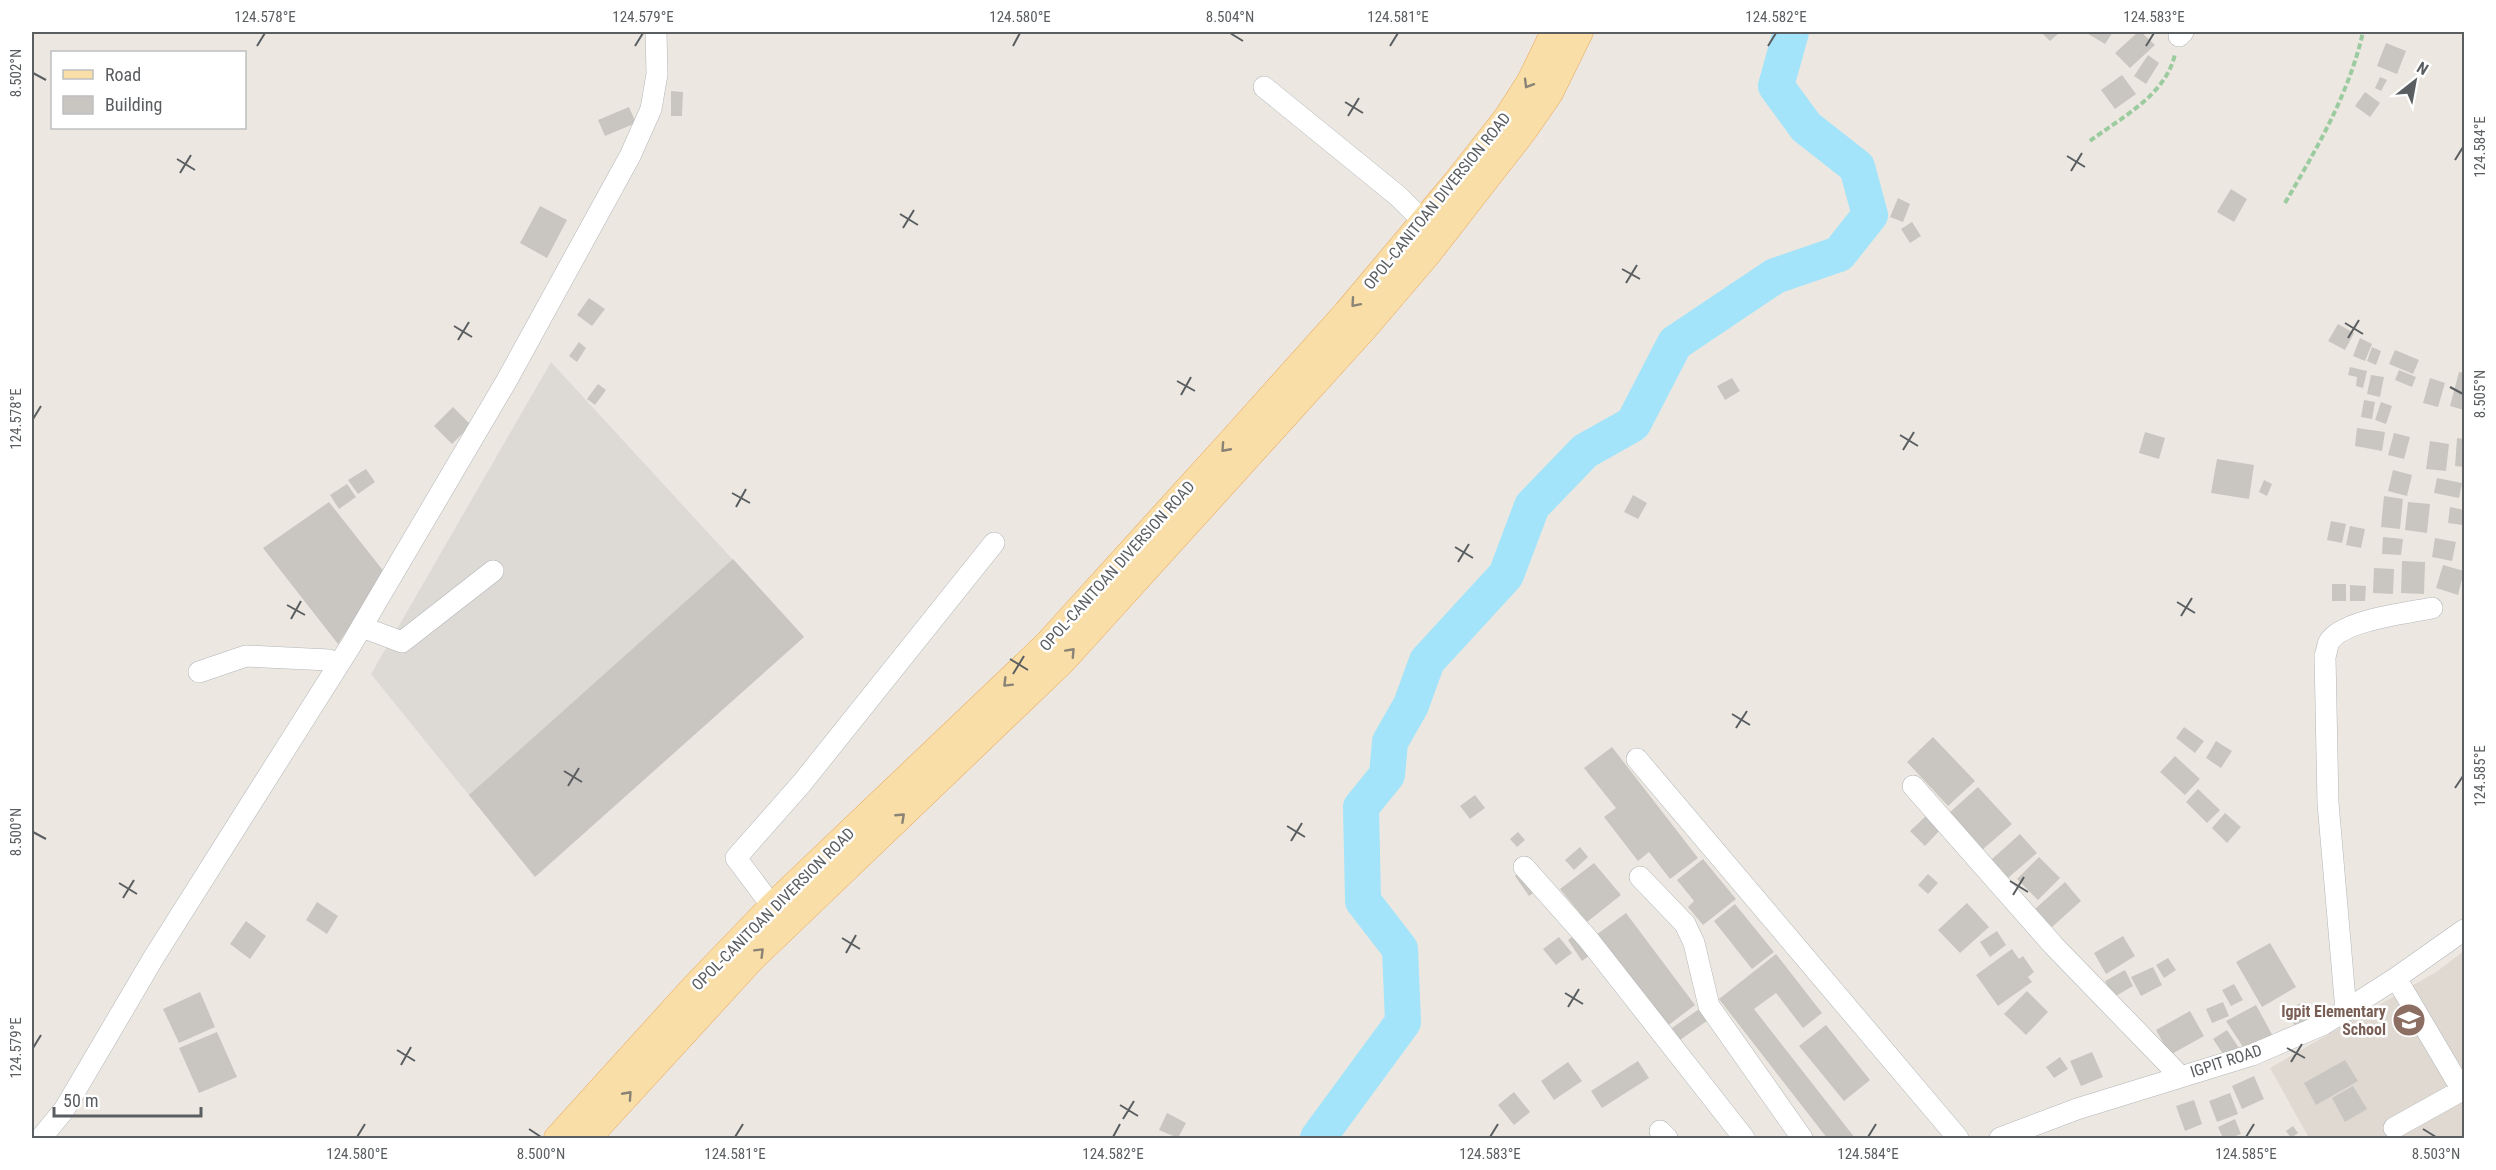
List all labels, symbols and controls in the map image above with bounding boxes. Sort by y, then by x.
text: 124.578°E [234,8,296,26]
text: 124.579°E [612,8,674,26]
text: 124.580°E [989,8,1051,26]
text: 8.504°N [1206,8,1254,26]
text: 124.581°E [1367,8,1429,26]
text: 124.582°E [1745,8,1807,26]
text: 124.583°E [2123,8,2185,26]
text: 8.502°N [7,49,25,97]
legend [51,51,246,129]
north arrow [2385,51,2445,111]
text: N [2413,58,2432,79]
text: Road [105,64,141,85]
one-way arrow [1523,78,1535,88]
text: Building [105,94,162,115]
street label: OPOL-CANITOAN DIVERSION ROAD [1360,109,1514,293]
text: 124.584°E [2471,116,2489,178]
one-way arrow [1351,296,1362,307]
text: 8.505°N [2471,370,2489,418]
text: 124.578°E [7,388,25,450]
one-way arrow [1221,441,1232,451]
street label: OPOL-CANITOAN DIVERSION ROAD [1036,477,1198,655]
one-way arrow [1064,649,1075,659]
one-way arrow [1004,676,1015,687]
text: 124.585°E [2471,745,2489,807]
text: 8.500°N [7,808,25,856]
one-way arrow [894,814,905,825]
street label: OPOL-CANITOAN DIVERSION ROAD [688,824,858,994]
one-way arrow [752,948,763,959]
place label: Igpit Elementary School [2281,1002,2386,1039]
school or university icon: Igpit Elementary School [2391,1002,2427,1038]
text: 124.579°E [7,1017,25,1079]
street label: IGPIT ROAD [2188,1041,2264,1081]
scale bar [54,1080,201,1118]
text: 50 m [63,1090,98,1111]
one-way arrow [621,1091,632,1102]
text: 124.580°E [326,1145,388,1163]
text: 8.500°N [517,1145,565,1163]
text: 124.581°E [704,1145,766,1163]
text: 124.582°E [1082,1145,1144,1163]
text: 124.583°E [1459,1145,1521,1163]
text: 124.584°E [1837,1145,1899,1163]
text: 124.585°E [2215,1145,2277,1163]
text: 8.503°N [2412,1145,2460,1163]

